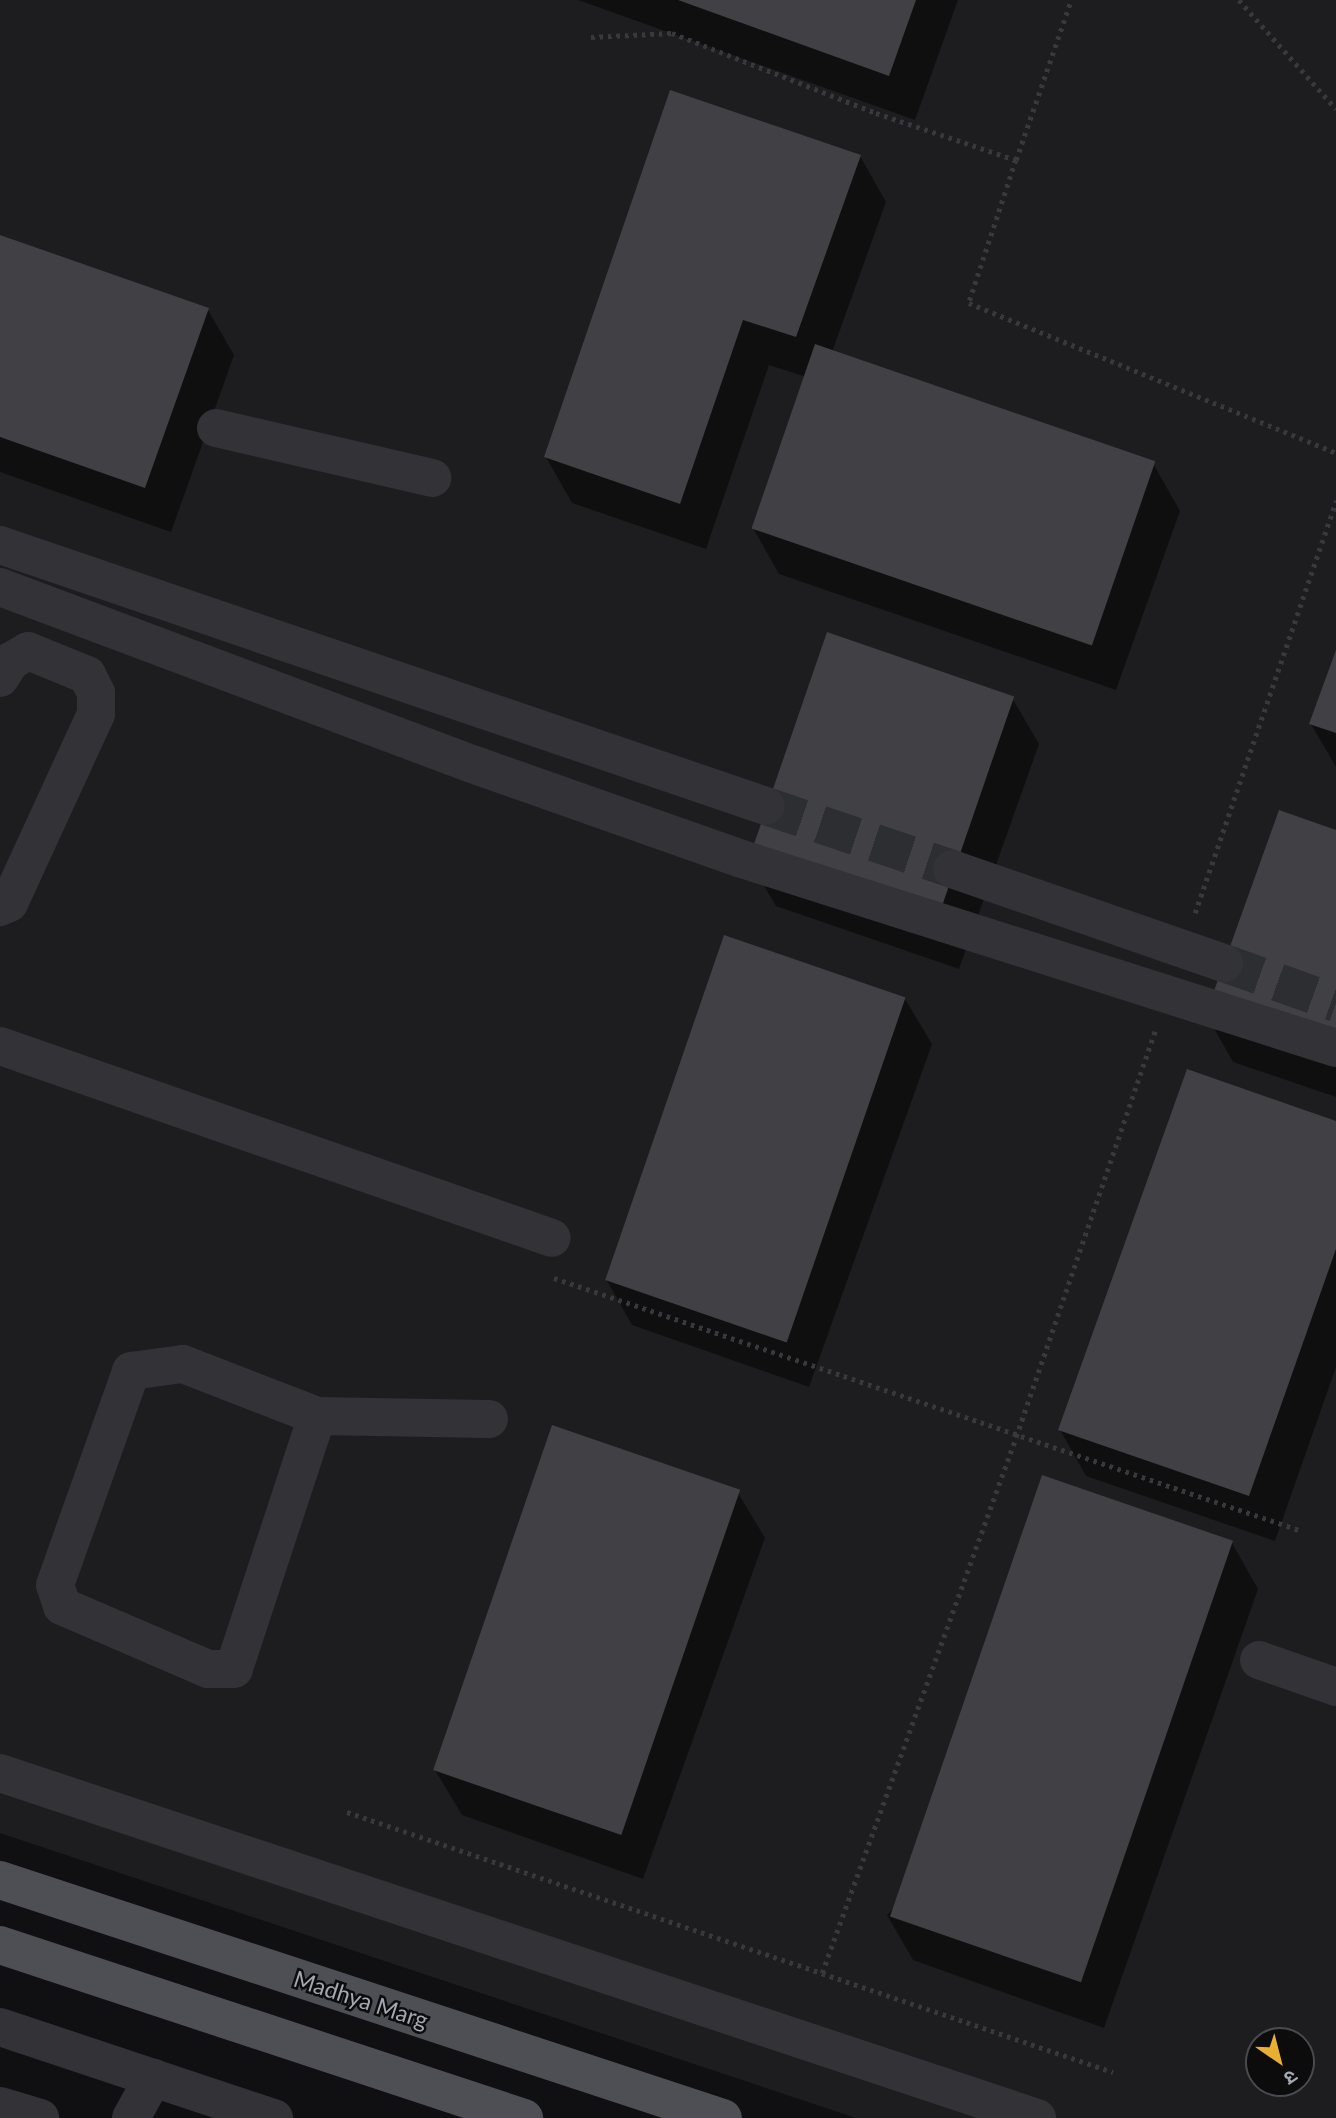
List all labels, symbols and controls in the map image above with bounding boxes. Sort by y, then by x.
street label: Madhya Marg [290,1964,432,2034]
north arrow [1245,2027,1315,2097]
text: उ [1280,2065,1302,2091]

